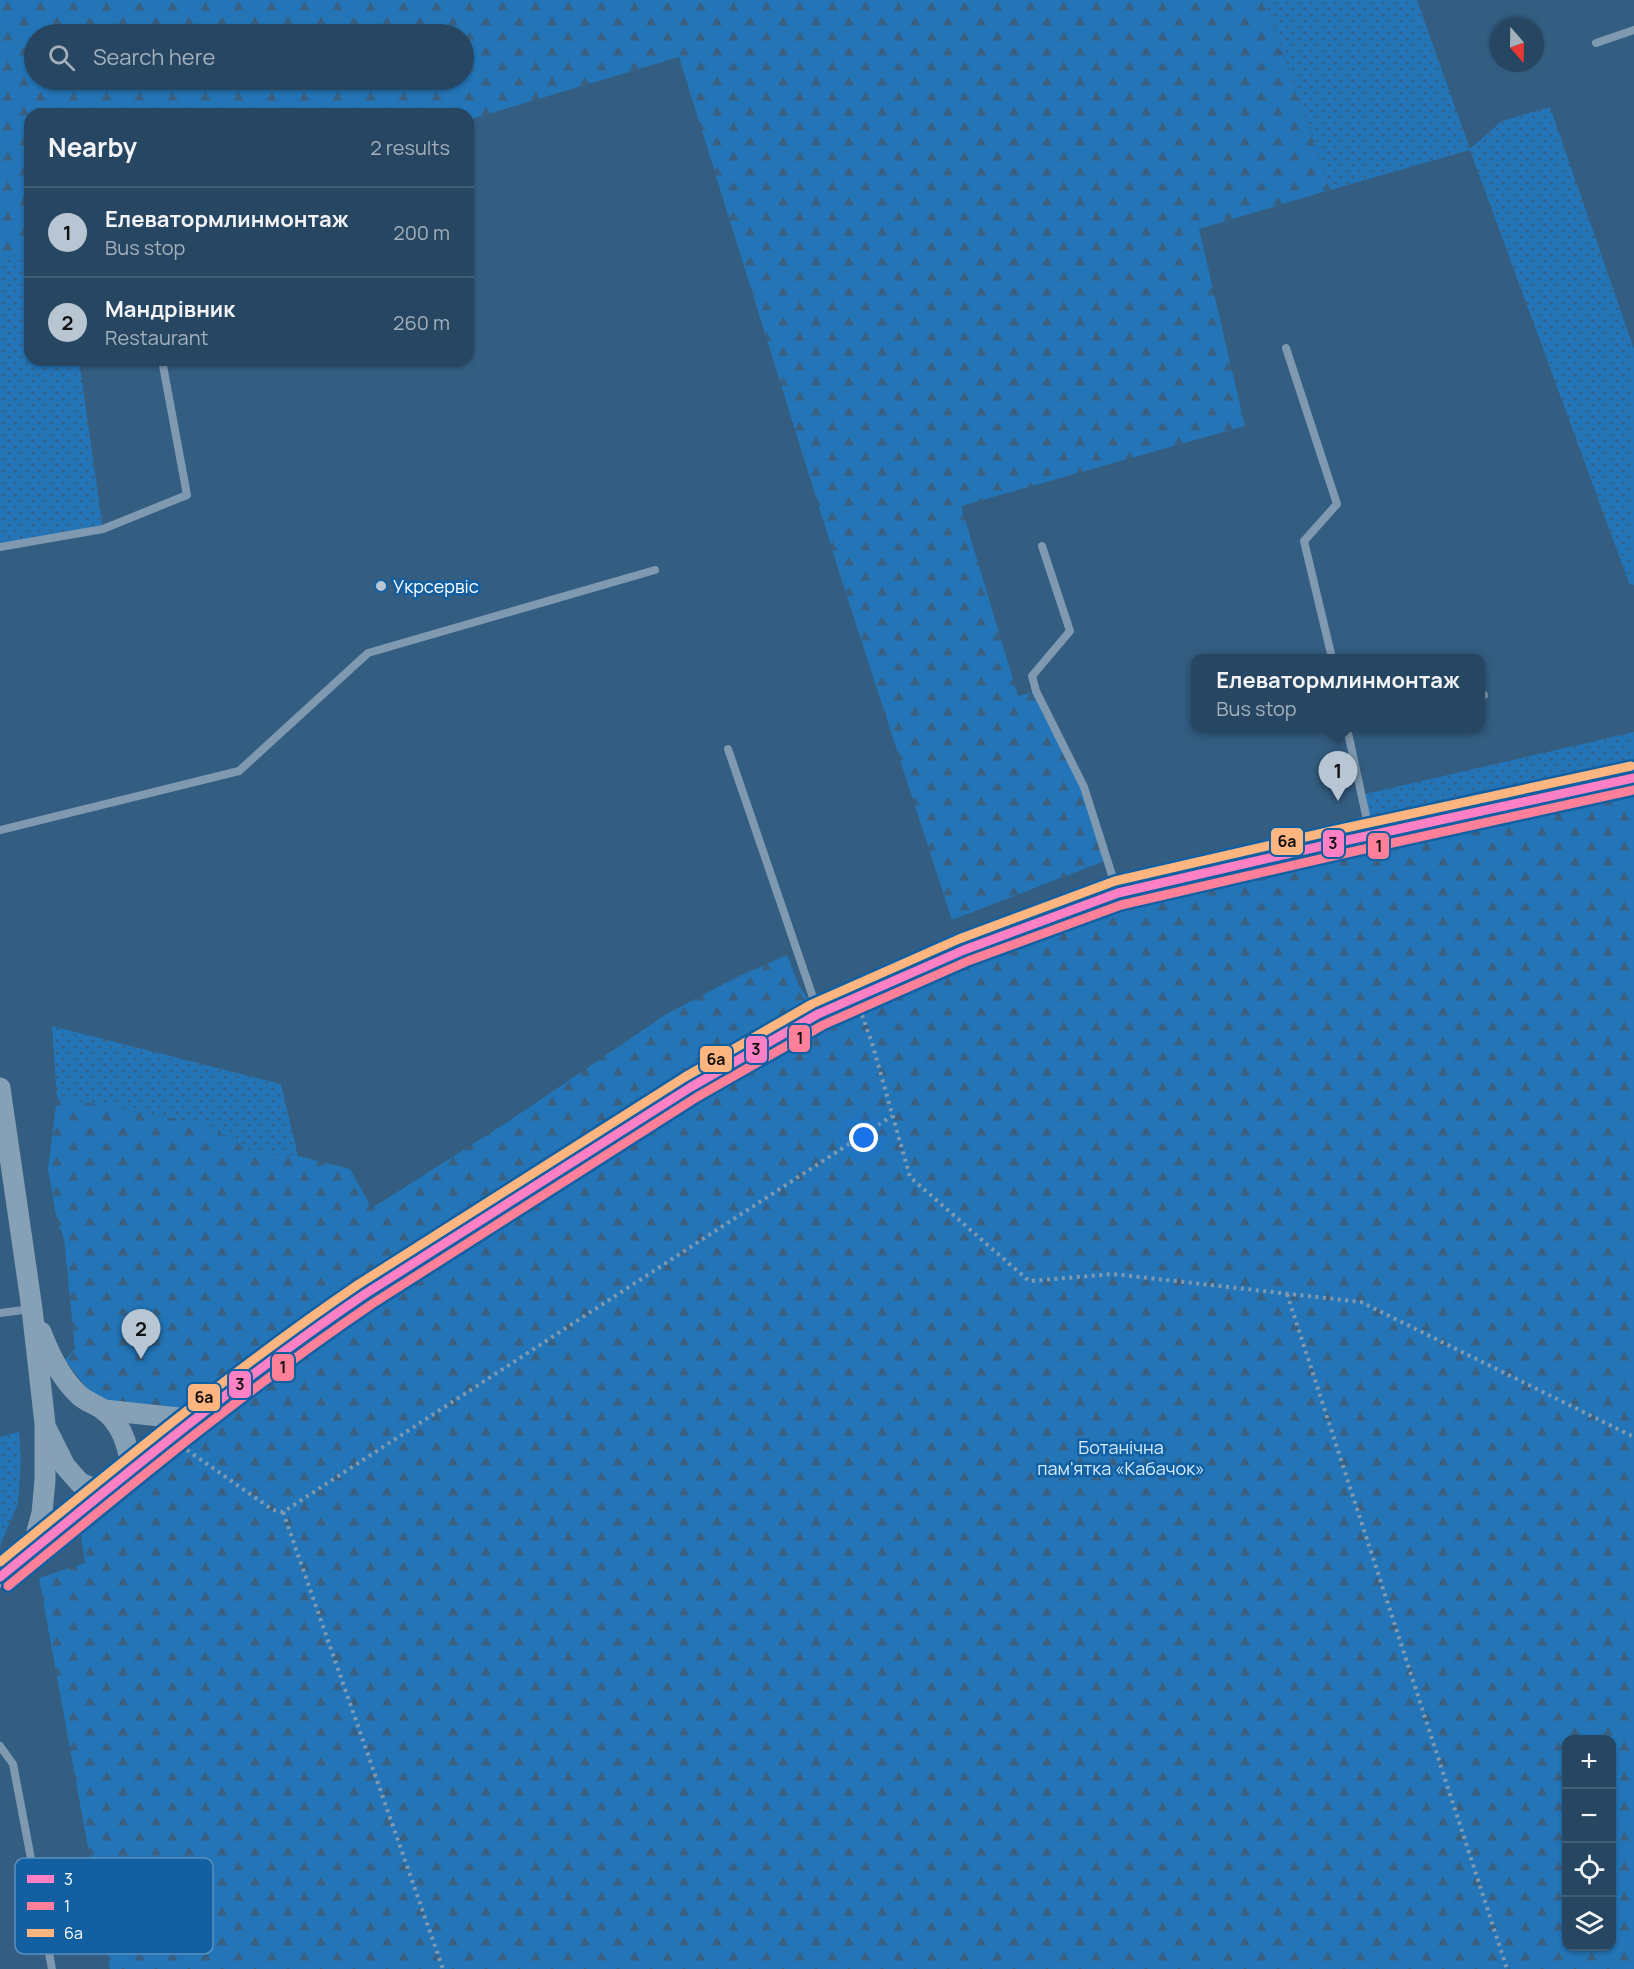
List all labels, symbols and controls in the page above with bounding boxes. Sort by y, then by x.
north arrow [1490,18,1544,72]
search box [24,24,474,90]
icon: search [45,41,78,74]
text: Search here [93,42,215,72]
text: Nearby [48,129,137,165]
text: 2 results [370,134,450,161]
text: Елеватормлинмонтаж [105,204,348,234]
text: 1 [63,219,72,246]
text: 200 m [393,219,450,246]
text: Bus stop [105,234,185,261]
text: Мандрівник [105,294,235,324]
text: 2 [62,309,73,336]
text: 260 m [393,309,450,336]
text: Restaurant [105,324,209,351]
place label: Укрсервіс [393,574,479,598]
marker: Укрсервіс [374,579,388,593]
popup [1191,654,1485,732]
text: Елеватормлинмонтаж [1216,665,1460,695]
text: Bus stop [1216,695,1297,722]
pin: 1 [1318,752,1358,801]
line badge: 6а [1270,827,1304,856]
line badge: 3 [1322,829,1345,858]
text: 6а [1277,830,1297,852]
text: 3 [1328,832,1338,854]
line badge: 1 [1367,832,1390,860]
text: 1 [1375,835,1383,857]
line badge: 1 [788,1024,811,1053]
text: 1 [796,1027,804,1049]
line badge: 3 [745,1035,768,1064]
text: 3 [751,1038,761,1060]
line badge: 6а [699,1045,733,1073]
text: 6а [706,1048,726,1070]
your location [849,1123,878,1152]
pin: 2 [122,1310,160,1359]
line badge: 1 [271,1353,295,1382]
text: 1 [279,1356,287,1378]
line badge: 3 [228,1370,252,1399]
text: 3 [235,1373,245,1395]
line badge: 6а [187,1383,221,1412]
text: 6а [194,1386,214,1408]
park label: Ботанічна пам'ятка «Кабачок» [1037,1435,1205,1480]
map controls [1562,1735,1616,1951]
button: + [1562,1735,1616,1789]
button: − [1562,1789,1616,1843]
button: locate [1562,1843,1616,1897]
legend [15,1858,213,1954]
text: 3 [64,1868,73,1890]
text: 1 [64,1895,70,1917]
button: layers [1562,1897,1616,1951]
text: 6а [64,1922,83,1944]

